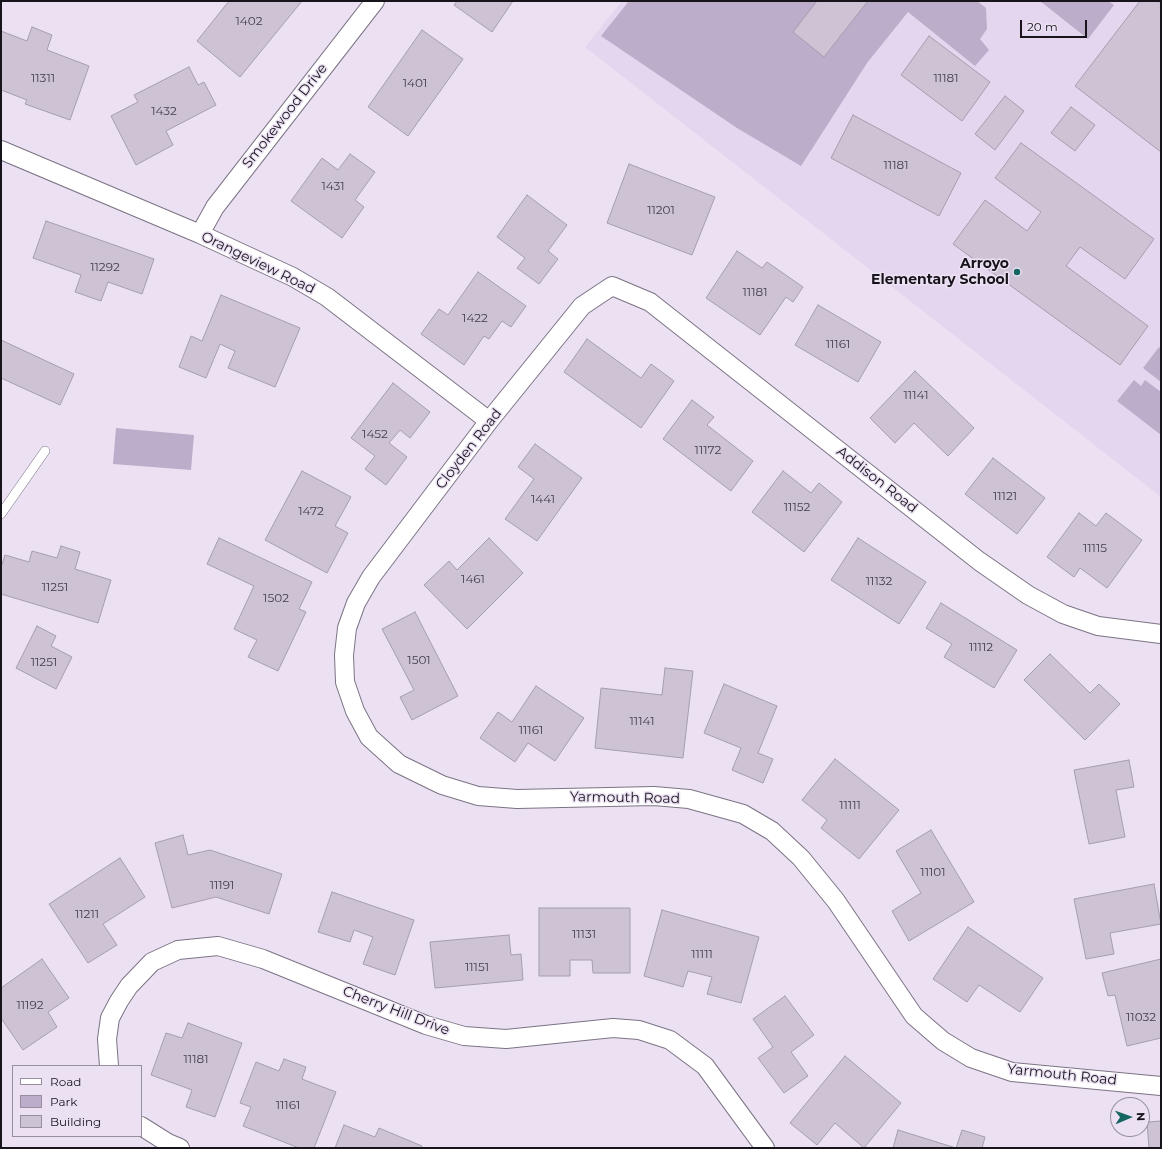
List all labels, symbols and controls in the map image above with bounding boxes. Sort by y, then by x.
scale bar [1022,12,1089,38]
house number: 1402 [235,14,263,28]
text: 20 m [1027,19,1058,34]
street label: Smokewood Drive [239,60,331,172]
house number: 11311 [31,71,55,85]
house number: 11181 [934,71,958,85]
house number: 1401 [403,76,427,90]
house number: 1432 [151,104,177,118]
house number: 11181 [884,158,908,172]
house number: 1431 [321,179,345,193]
house number: 11201 [647,203,675,217]
street label: Orangeview Road [198,228,318,298]
place label: Arroyo Elementary School [871,256,1009,288]
house number: 11292 [90,260,120,274]
marker: Arroyo Elementary School [1012,267,1022,277]
house number: 11181 [743,285,767,299]
house number: 1422 [462,311,488,325]
house number: 11161 [826,337,850,351]
house number: 11141 [904,388,928,402]
street label: Cloyden Road [432,405,506,493]
house number: 1452 [362,427,388,441]
house number: 11172 [695,443,721,457]
street label: Addison Road [833,443,921,517]
house number: 11121 [993,489,1017,503]
house number: 1441 [531,492,555,506]
house number: 11152 [784,500,810,514]
house number: 1472 [298,504,324,518]
house number: 11115 [1083,541,1107,555]
house number: 1461 [461,572,485,586]
house number: 11132 [866,574,892,588]
house number: 11251 [42,580,68,594]
house number: 1502 [263,591,289,605]
house number: 11112 [969,640,993,654]
house number: 1501 [407,653,431,667]
house number: 11251 [31,655,57,669]
house number: 11141 [630,714,654,728]
house number: 11161 [519,723,543,737]
street label: Yarmouth Road [570,789,680,807]
house number: 11111 [839,798,861,812]
house number: 11101 [920,865,946,879]
house number: 11191 [210,878,234,892]
house number: 11211 [75,907,99,921]
house number: 11131 [572,927,596,941]
house number: 11111 [691,947,713,961]
house number: 11151 [465,960,489,974]
street label: Cherry Hill Drive [340,983,452,1039]
house number: 11192 [16,998,44,1012]
house number: 11032 [1126,1010,1156,1024]
house number: 11181 [184,1052,208,1066]
street label: Yarmouth Road [1006,1061,1118,1089]
legend [12,1065,142,1137]
text: Road [50,1074,81,1089]
text: Park [50,1094,77,1109]
north arrow [1110,1097,1150,1137]
house number: 11161 [276,1098,300,1112]
text: N [1134,1112,1148,1121]
text: Building [50,1114,101,1129]

